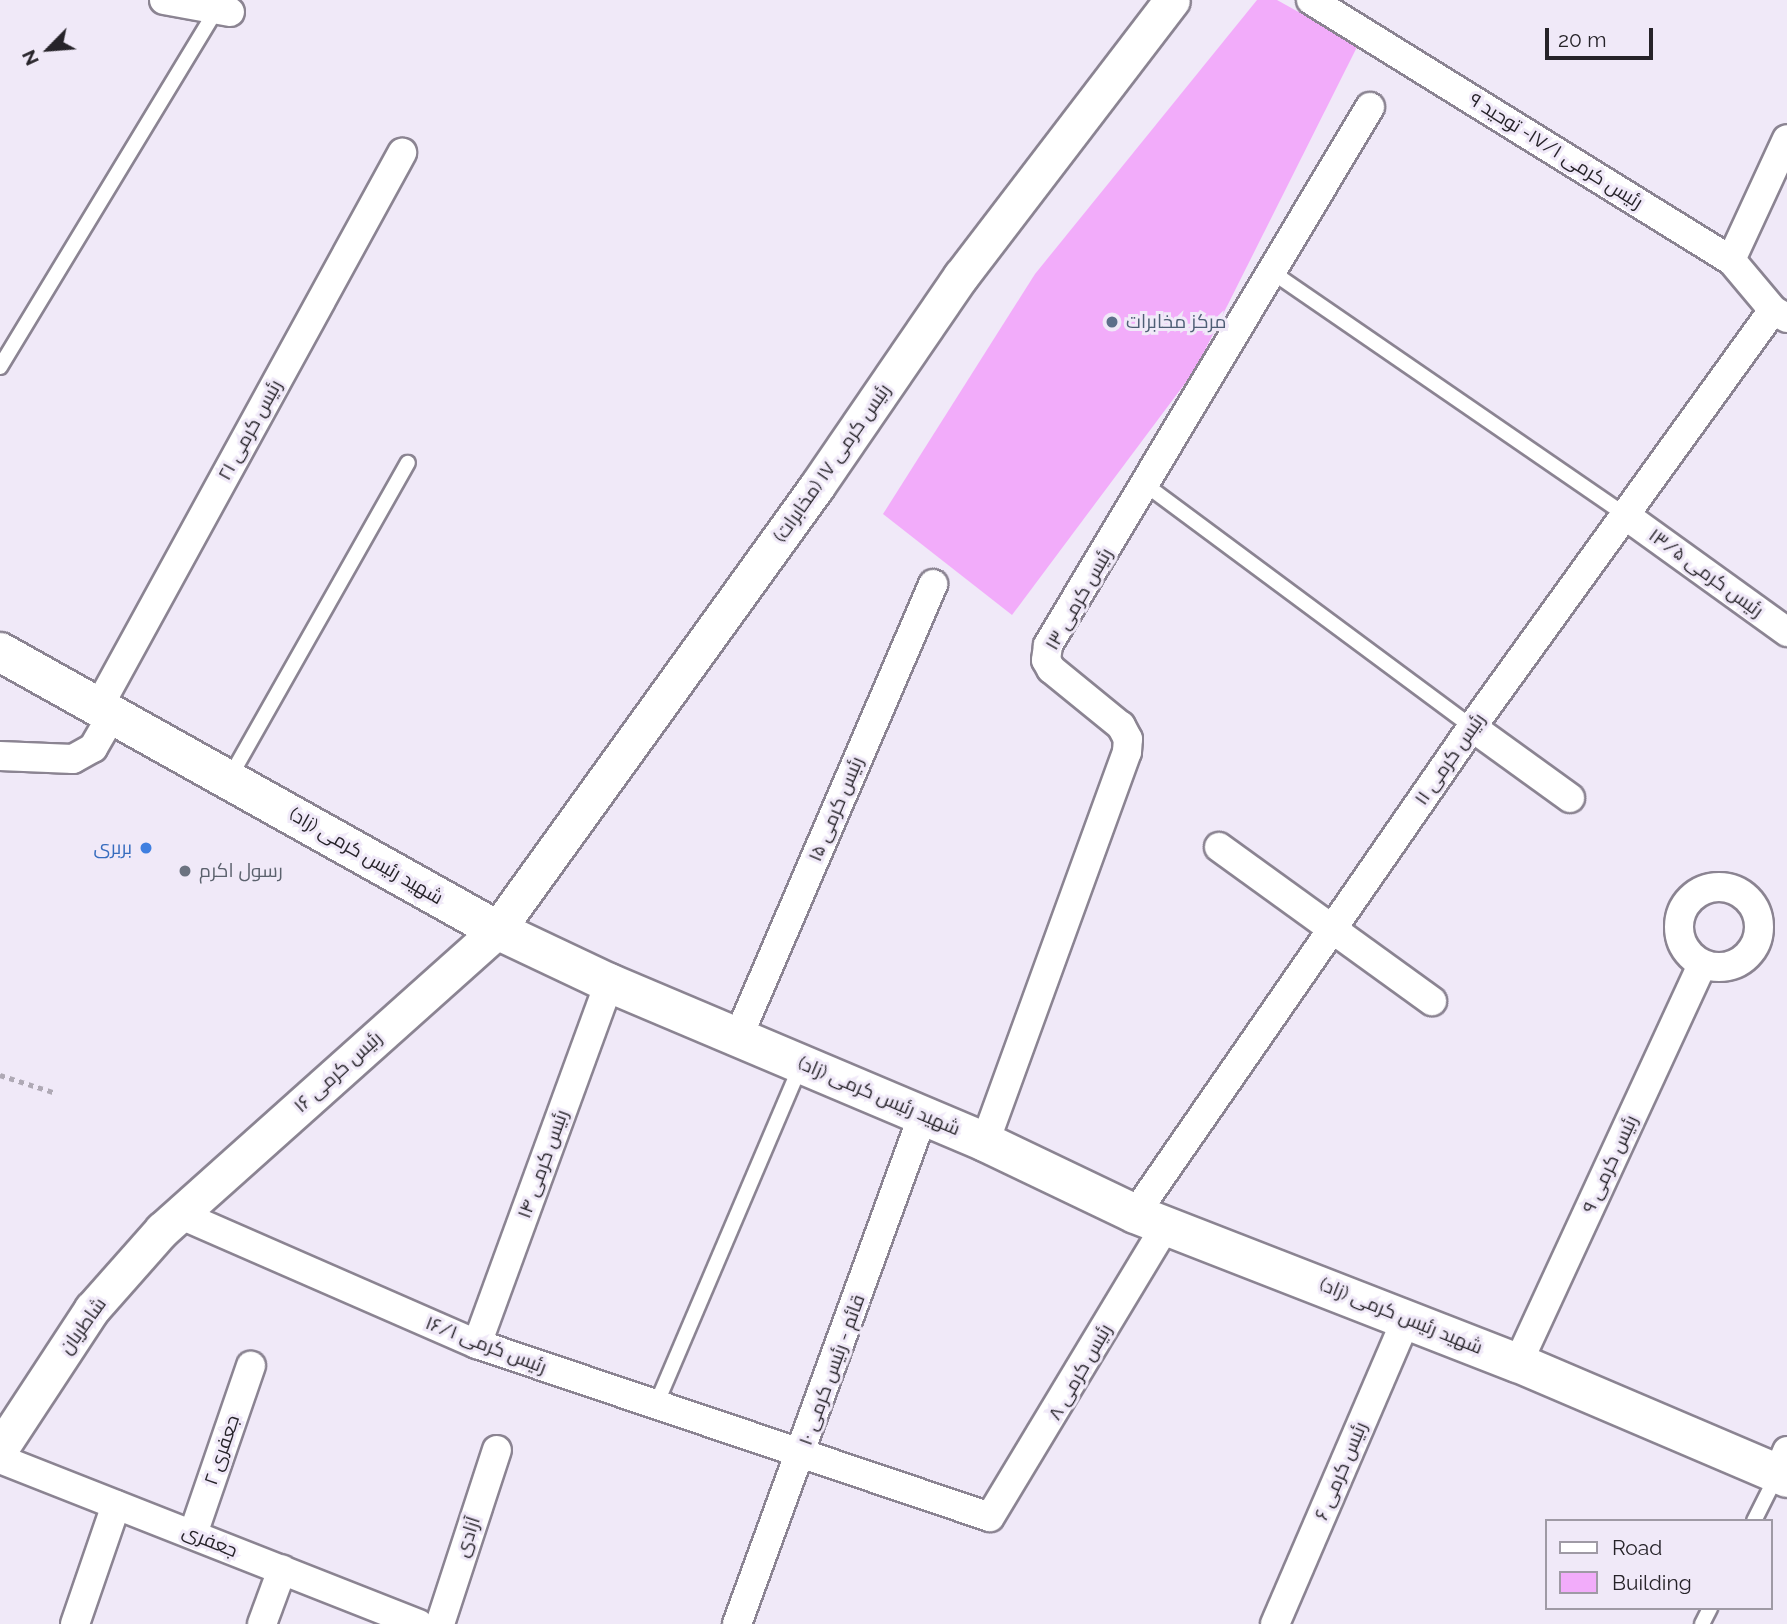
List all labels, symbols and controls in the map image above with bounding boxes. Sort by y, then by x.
north arrow [14,14,84,84]
scale bar [1549,14,1658,58]
text: 20 m [1558,27,1606,52]
text: N [17,47,43,69]
street label: رئیس کرمی ۱۷/۱- توحید ۹ [1465,88,1647,214]
place label: مرکز مخابرات [1126,311,1226,333]
marker: مرکز مخابرات [1104,314,1120,330]
street label: رئیس کرمی ۲۱ [213,376,287,484]
street label: رئیس کرمی ۱۷ (مخابرات) [769,379,895,547]
street label: رئیس کرمی ۱۳/۵ [1644,524,1768,622]
street label: رئیس کرمی ۱۳ [1041,544,1117,654]
street label: رئیس کرمی ۱۱ [1410,708,1490,810]
street label: رئیس کرمی ۱۵ [804,753,868,865]
street label: شهید رئیس کرمی (زاد) [285,803,447,909]
place label: بربری [93,837,132,859]
marker: بربری [138,840,154,856]
place label: رسول اکرم [199,860,283,882]
marker: رسول اکرم [177,863,193,879]
street label: رئیس کرمی ۱۶ [289,1027,387,1117]
street label: شهید رئیس کرمی (زاد) [794,1052,964,1140]
street label: رئیس کرمی ۱۴ [513,1106,573,1222]
street label: رئیس کرمی ۹ [1577,1111,1643,1217]
street label: شهید رئیس کرمی (زاد) [1316,1273,1486,1359]
street label: قائم - رئیس کرمی ۱۰ [794,1292,870,1448]
street label: شاطریان [55,1293,111,1359]
street label: رئیس کرمی ۱۶/۱ [422,1311,550,1379]
street label: رئیس کرمی ۸ [1043,1320,1117,1424]
street label: جعفری ۲ [199,1412,245,1488]
street label: رئیس کرمی ۶ [1310,1418,1372,1524]
street label: آزادی [451,1514,485,1560]
legend [1546,1519,1773,1610]
street label: جعفری [179,1520,241,1562]
text: Road [1612,1535,1662,1560]
text: Building [1612,1570,1692,1595]

